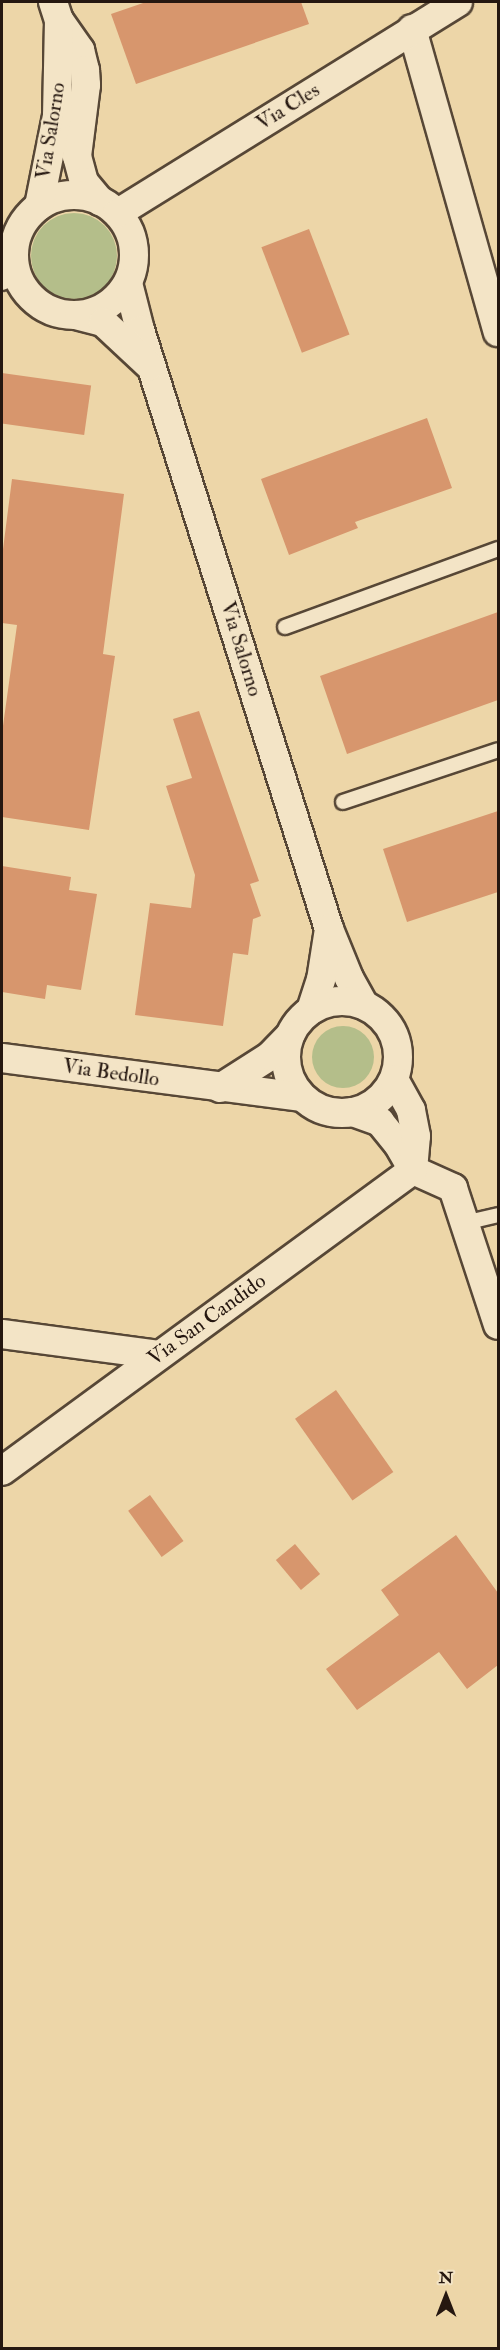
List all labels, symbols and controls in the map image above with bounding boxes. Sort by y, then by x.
street label: Via Cles [252,78,324,136]
street label: Via Salorno [31,81,71,181]
street label: Via Salorno [215,599,267,699]
street label: Via Bedollo [61,1054,161,1092]
street label: Via San Candido [143,1269,271,1371]
north arrow [416,2266,476,2326]
text: N [439,2268,453,2288]

